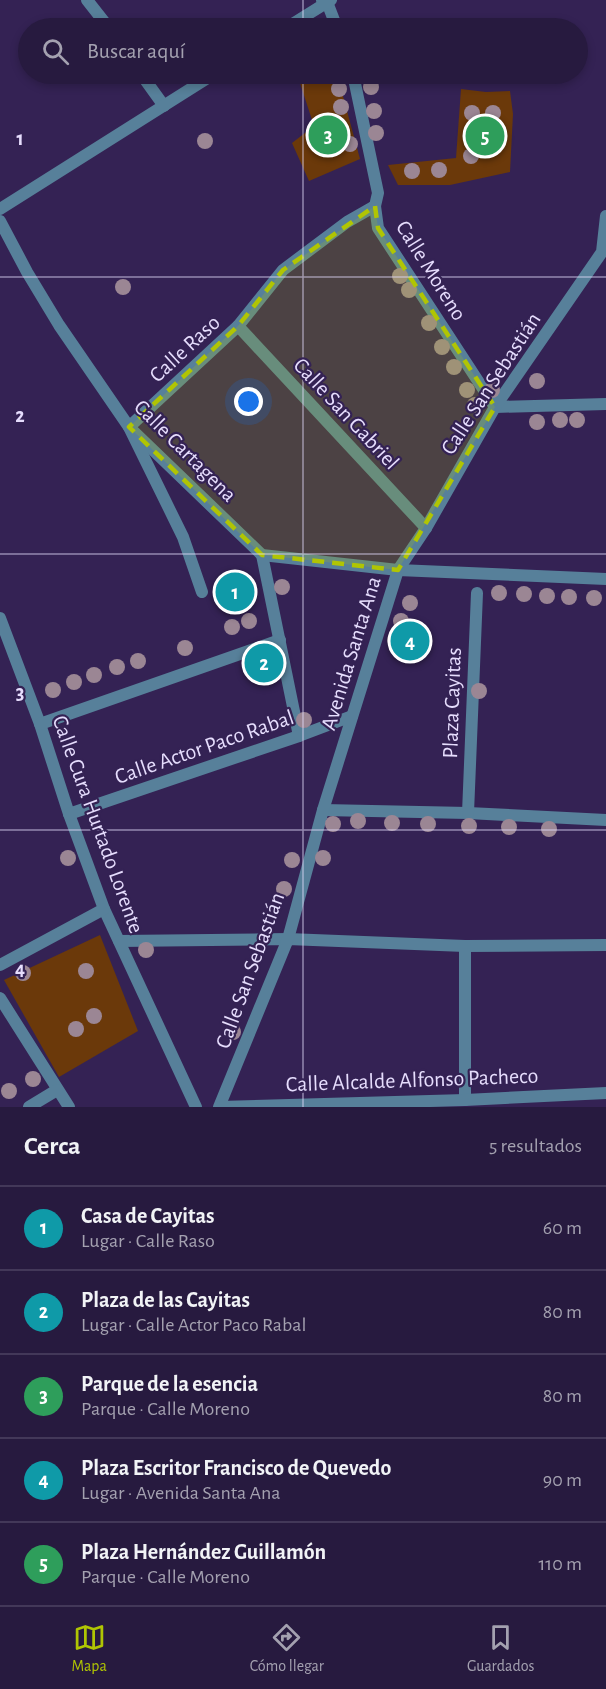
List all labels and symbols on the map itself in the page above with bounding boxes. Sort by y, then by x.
pin: 3 [308,112,348,158]
pin: 5 [466,114,504,158]
text: 1 [16,129,24,149]
street label: Calle Moreno [392,217,470,324]
street label: Calle San Sebastián [437,309,545,458]
street label: Calle Raso [145,311,224,386]
street label: Calle San Gabriel [289,354,403,474]
your location [234,387,263,416]
street label: Calle Cartagena [130,395,241,506]
text: 2 [15,406,25,426]
pin: 1 [216,570,254,614]
street label: Avenida Santa Ana [317,574,385,733]
pin: 4 [390,618,430,664]
pin: 2 [244,640,284,686]
street label: Plaza Cayitas [439,647,465,759]
text: 3 [16,683,24,703]
street label: Calle Actor Paco Rabal [112,706,297,788]
street label: Calle Cura Hurtado Lorente [48,713,148,936]
street label: Calle San Sebastián [211,889,288,1051]
text: 4 [15,959,25,979]
street label: Calle Alcalde Alfonso Pacheco [285,1065,539,1095]

